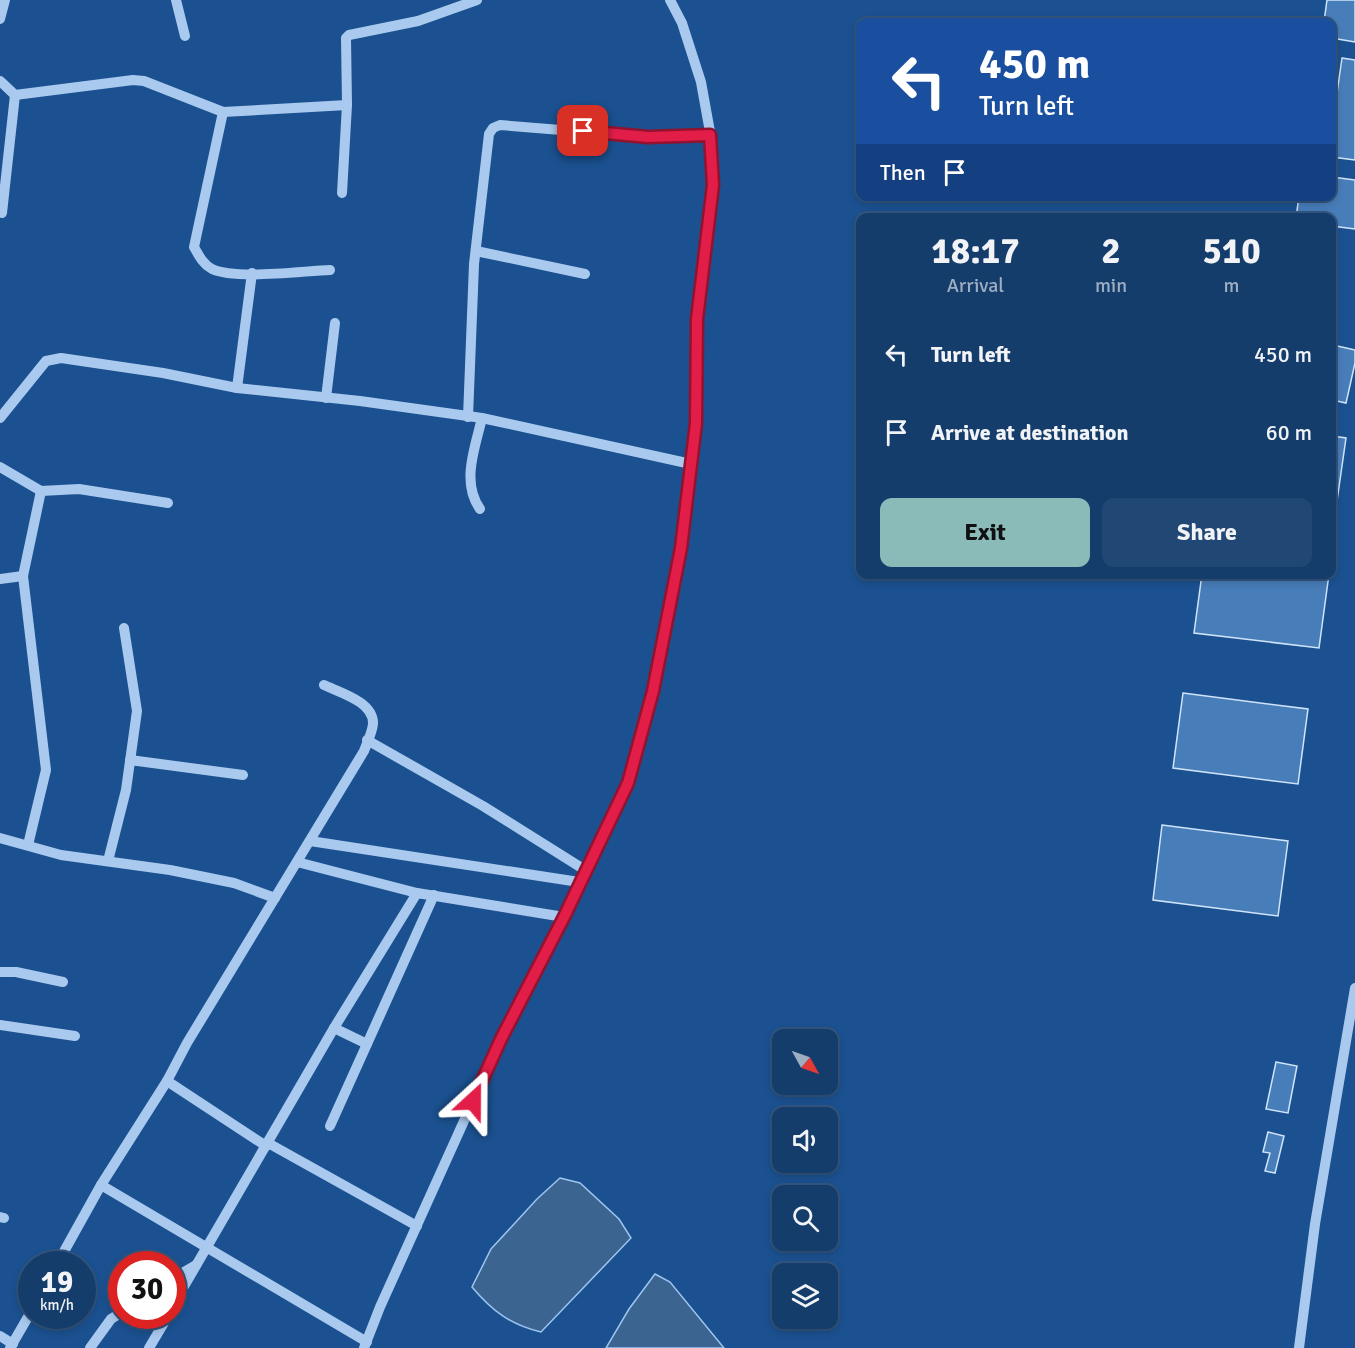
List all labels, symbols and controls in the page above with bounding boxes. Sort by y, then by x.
text: 450 m [979,39,1090,90]
icon: left [880,42,958,120]
text: Turn left [979,90,1074,123]
pin [557,105,608,156]
icon: arrive [566,114,599,147]
icon: arrive [938,156,971,189]
text: Then [880,159,926,186]
text: 18:17 [931,229,1020,274]
text: 2 [1101,229,1121,274]
text: 510 [1202,229,1261,274]
text: Arrival [947,273,1004,298]
text: min [1095,273,1127,298]
text: m [1224,273,1240,298]
icon: left [880,338,913,371]
text: Turn left [931,341,1011,368]
text: 450 m [1254,341,1312,368]
icon: arrive [880,416,913,449]
text: Arrive at destination [931,419,1128,446]
text: 60 m [1266,419,1312,446]
button: Exit [880,498,1090,567]
button: Share [1102,498,1312,567]
north arrow [772,1029,838,1095]
map controls [772,1029,838,1329]
position arrow [441,1069,505,1133]
button: sound [772,1107,838,1173]
button: search [772,1185,838,1251]
speed limit sign: 30 [108,1251,186,1329]
button: layers [772,1263,838,1329]
text: 19 [41,1264,73,1301]
text: km/h [40,1296,74,1314]

